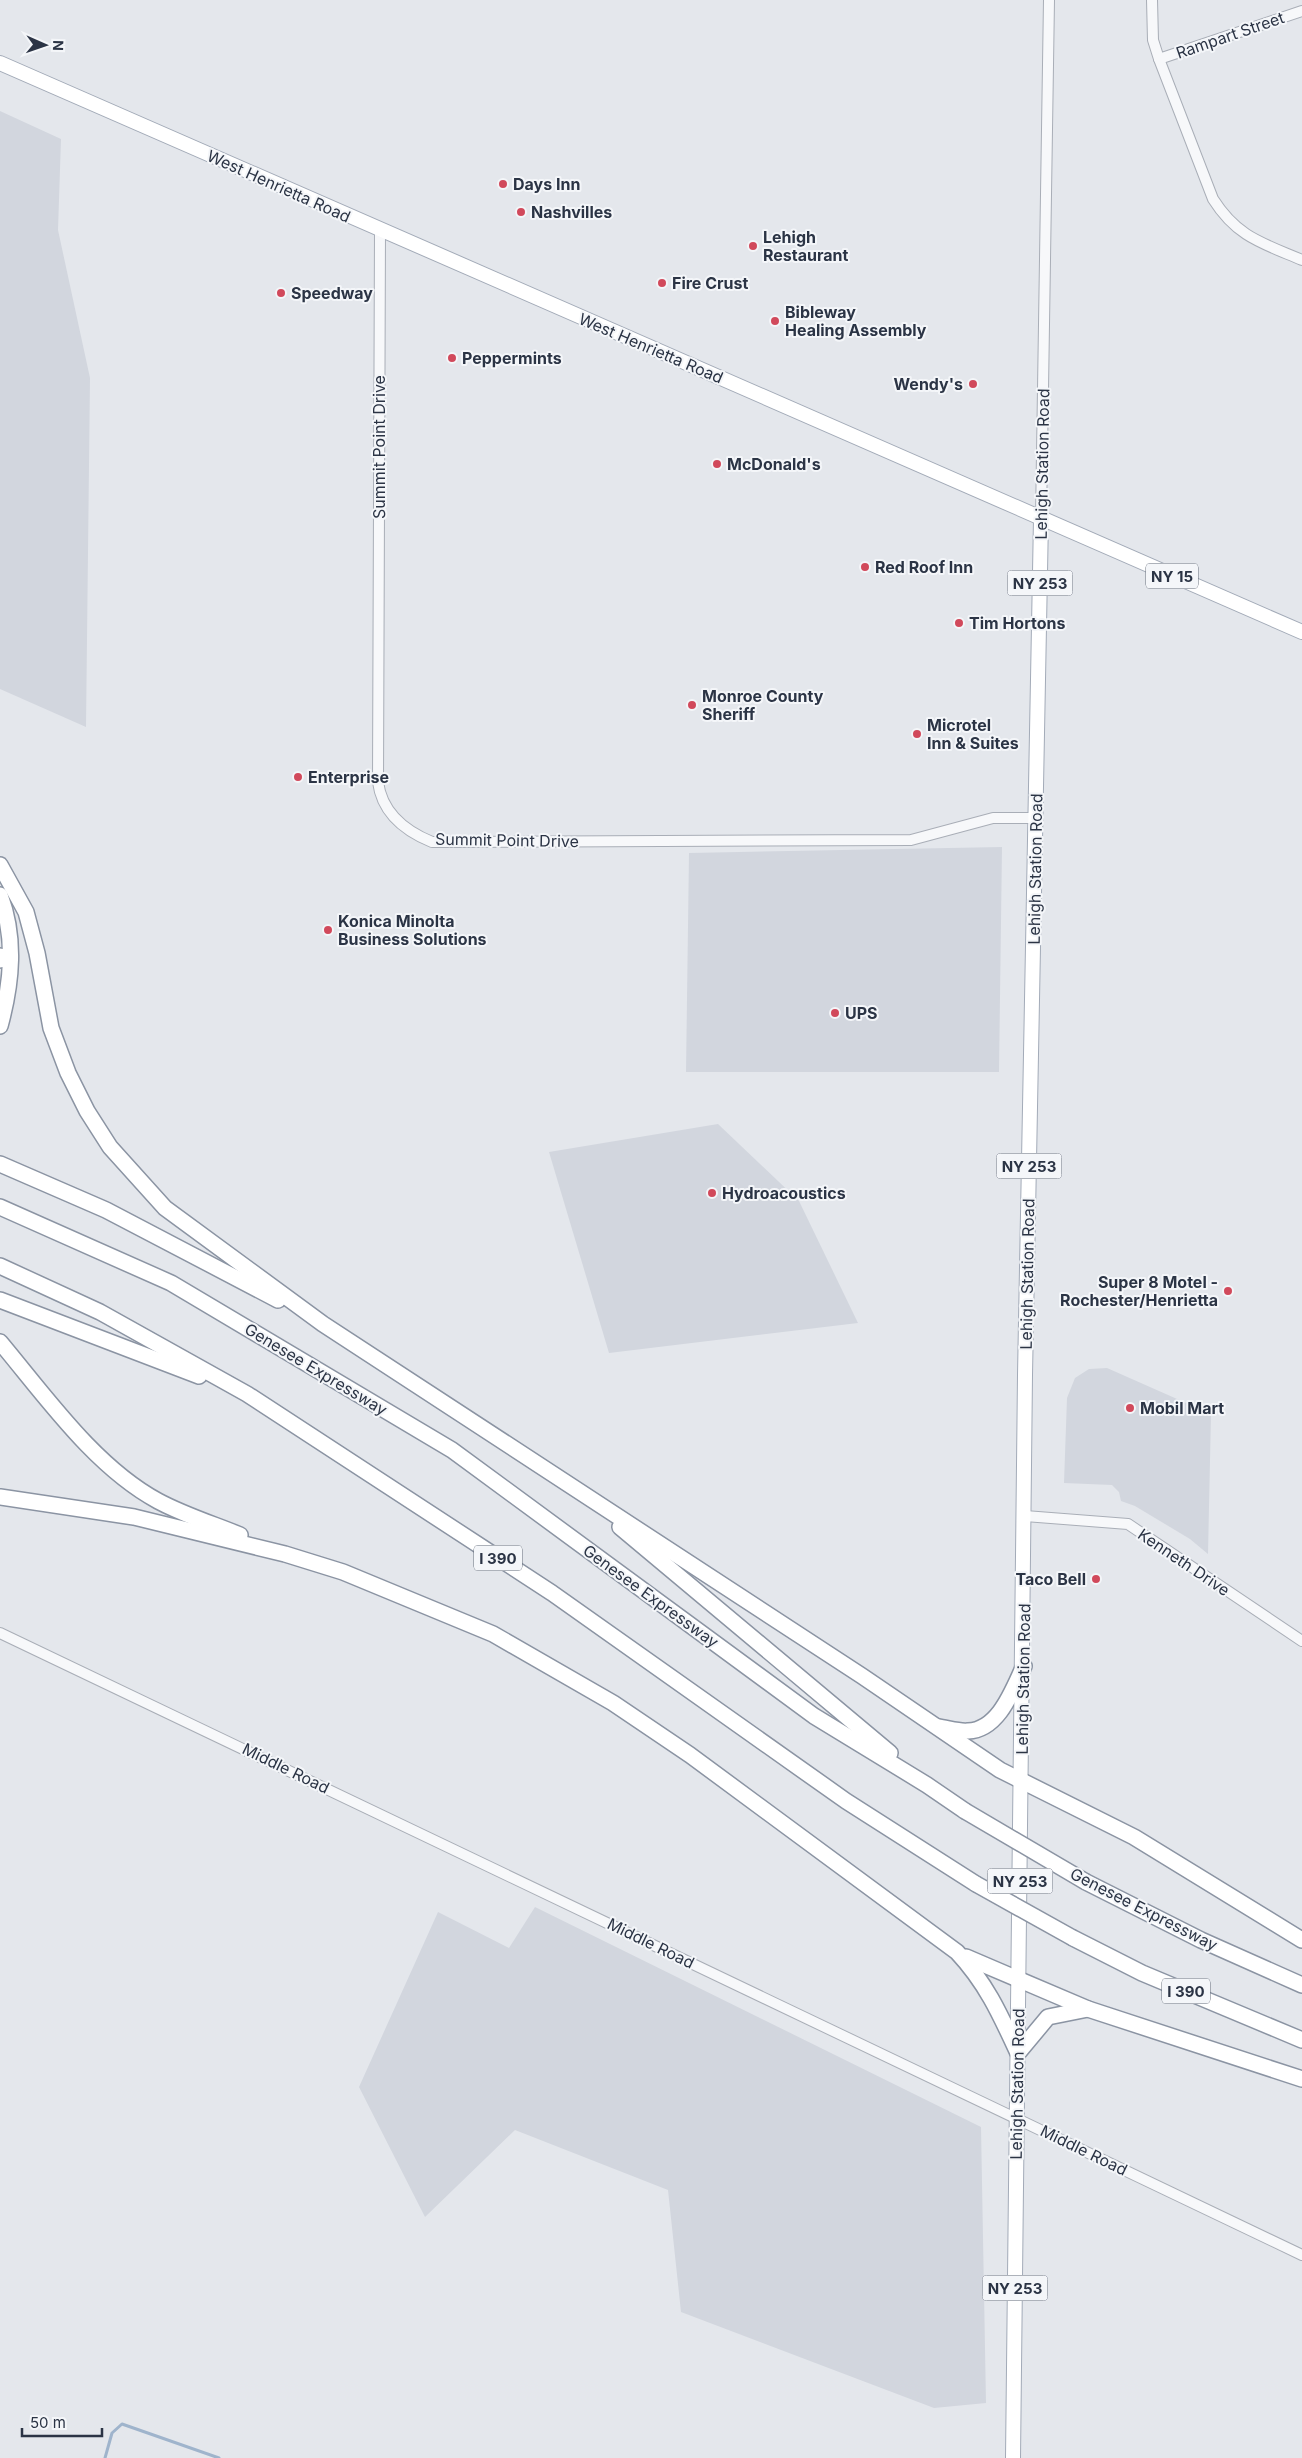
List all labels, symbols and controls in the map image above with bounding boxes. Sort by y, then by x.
street label: Rampart Street [1173,7,1287,63]
north arrow [20,20,70,70]
text: N [50,40,67,51]
street label: West Henrietta Road [204,145,354,227]
place label: Days Inn [513,174,580,194]
marker: Days Inn [497,178,509,190]
place label: Nashvilles [531,202,612,222]
marker: Nashvilles [515,206,527,218]
place label: Lehigh Restaurant [763,227,849,265]
marker: Lehigh Restaurant [747,240,759,252]
place label: Fire Crust [672,273,748,293]
marker: Fire Crust [656,277,668,289]
place label: Speedway [291,283,373,303]
marker: Speedway [275,287,287,299]
place label: Bibleway Healing Assembly [785,302,927,340]
street label: West Henrietta Road [576,309,726,387]
marker: Bibleway Healing Assembly [769,315,781,327]
place label: Peppermints [462,348,562,368]
marker: Peppermints [446,352,458,364]
place label: Wendy's [894,374,963,394]
street label: Summit Point Drive [369,375,389,519]
marker: Wendy's [967,378,979,390]
street label: Lehigh Station Road [1031,388,1053,540]
place label: McDonald's [727,454,821,474]
marker: McDonald's [711,458,723,470]
place label: Red Roof Inn [875,557,973,577]
marker: Red Roof Inn [859,561,871,573]
road number: NY 15 [1146,564,1198,588]
road number: NY 253 [1008,570,1072,596]
place label: Tim Hortons [969,613,1065,633]
marker: Tim Hortons [953,617,965,629]
place label: Monroe County Sheriff [702,686,824,724]
marker: Monroe County Sheriff [686,699,698,711]
place label: Microtel Inn & Suites [927,715,1019,753]
marker: Microtel Inn & Suites [911,728,923,740]
place label: Enterprise [308,767,389,787]
marker: Enterprise [292,771,304,783]
street label: Lehigh Station Road [1024,793,1046,945]
street label: Summit Point Drive [435,829,579,851]
place label: Konica Minolta Business Solutions [338,911,487,949]
marker: Konica Minolta Business Solutions [322,924,334,936]
place label: UPS [845,1003,878,1023]
marker: UPS [829,1007,841,1019]
road number: NY 253 [996,1154,1062,1178]
place label: Hydroacoustics [722,1183,846,1203]
marker: Hydroacoustics [706,1187,718,1199]
street label: Lehigh Station Road [1016,1198,1038,1350]
place label: Super 8 Motel - Rochester/Henrietta [1060,1272,1218,1310]
marker: Super 8 Motel - Rochester/Henrietta [1222,1285,1234,1297]
street label: Genesee Expressway [241,1319,391,1419]
place label: Mobil Mart [1140,1398,1224,1418]
marker: Mobil Mart [1124,1402,1136,1414]
street label: Kenneth Drive [1134,1524,1234,1600]
street label: Genesee Expressway [579,1540,723,1652]
road number: I 390 [474,1546,522,1570]
place label: Taco Bell [1015,1569,1086,1589]
marker: Taco Bell [1090,1573,1102,1585]
street label: Lehigh Station Road [1012,1603,1034,1755]
street label: Middle Road [239,1738,333,1798]
street label: Genesee Expressway [1067,1863,1221,1955]
road number: NY 253 [988,1868,1052,1894]
street label: Middle Road [604,1913,698,1973]
road number: I 390 [1162,1978,1210,2004]
street label: Lehigh Station Road [1006,2008,1028,2160]
street label: Middle Road [1037,2120,1131,2180]
road number: NY 253 [982,2276,1048,2300]
scale bar [22,2406,102,2438]
text: 50 m [30,2413,66,2432]

